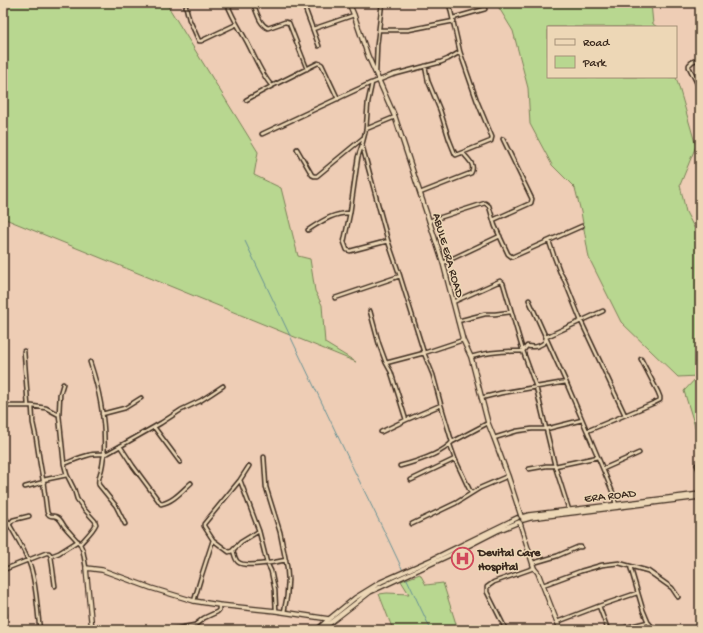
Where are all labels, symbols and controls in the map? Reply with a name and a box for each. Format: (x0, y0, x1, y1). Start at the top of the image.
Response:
legend (547, 26, 677, 78)
text: Road (583, 37, 610, 51)
text: Park (582, 57, 608, 71)
street label: ABULE ERA ROAD (428, 212, 466, 299)
street label: ERA ROAD (584, 487, 637, 507)
hospital icon: Devital Care Hospital (450, 546, 476, 572)
place label: Devital Care Hospital (477, 547, 541, 575)

